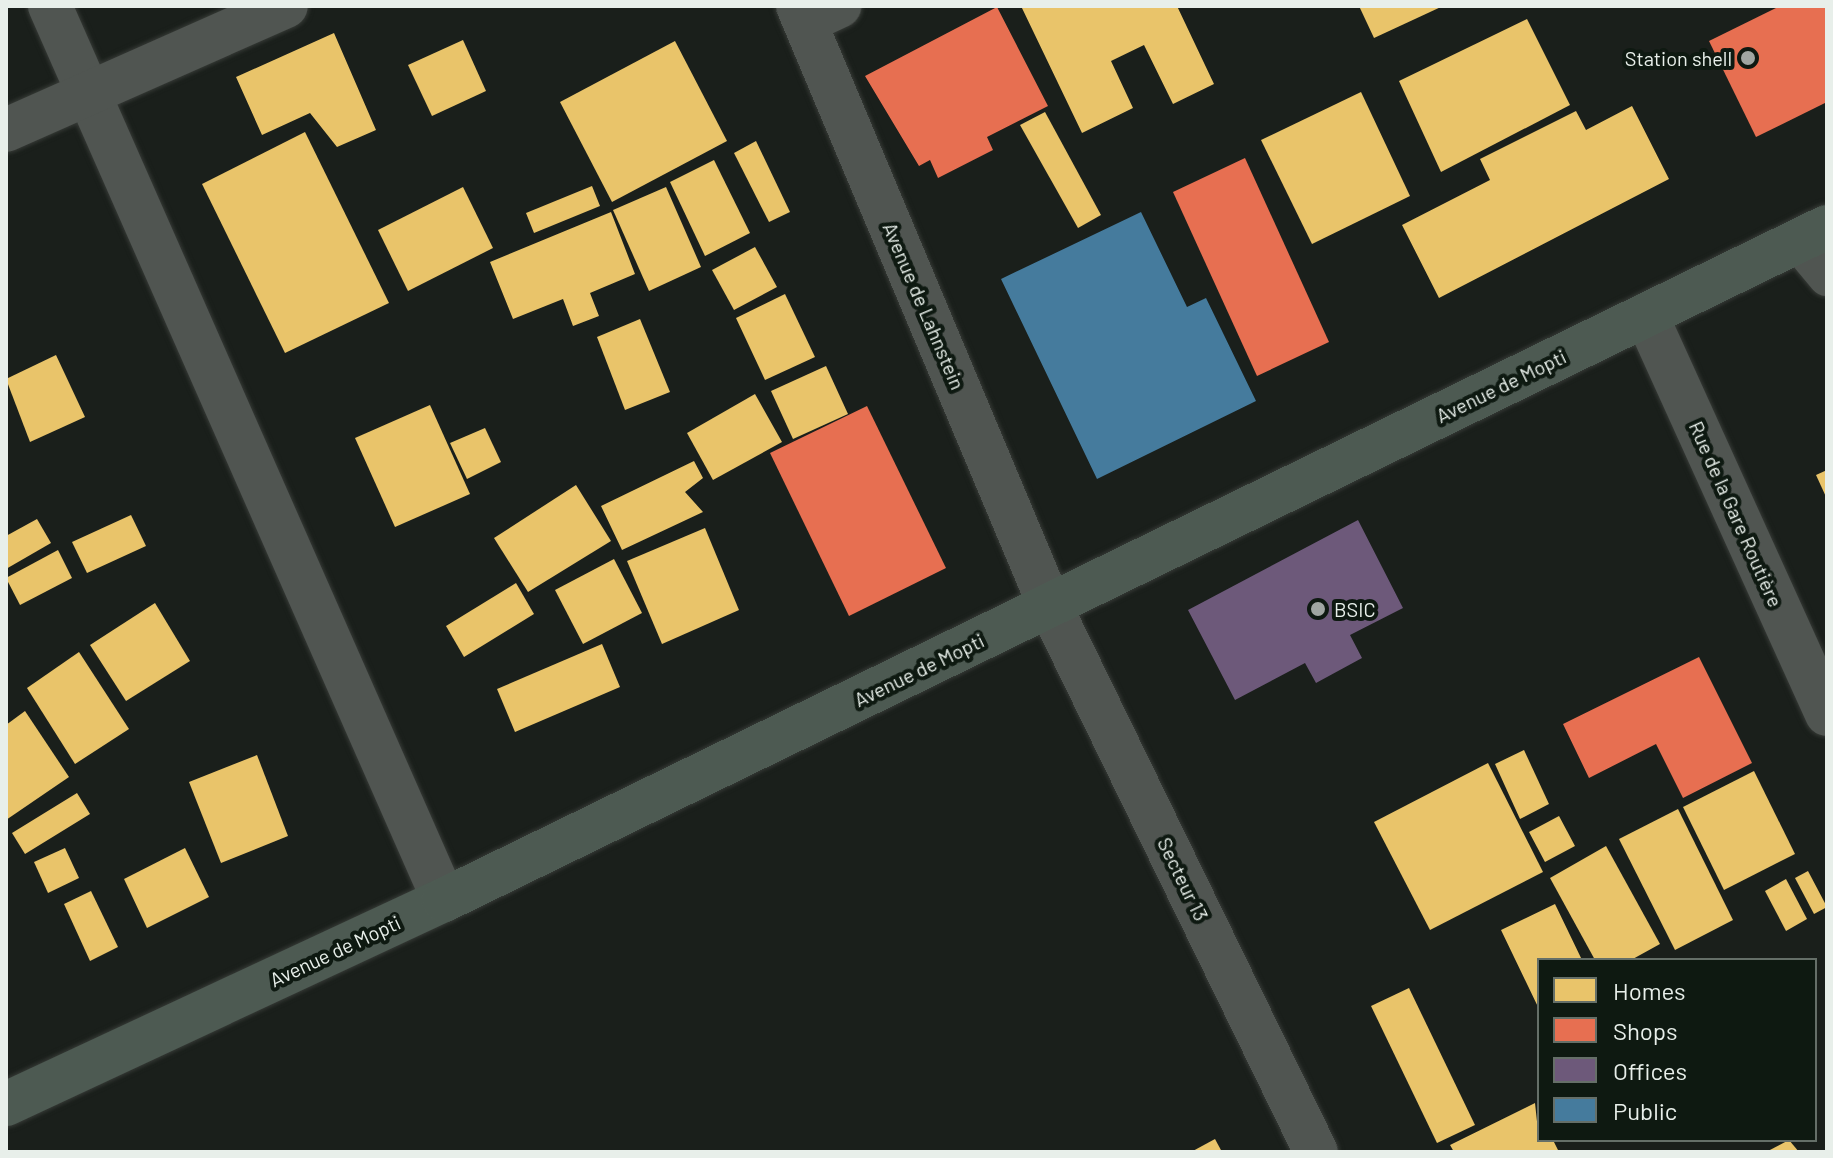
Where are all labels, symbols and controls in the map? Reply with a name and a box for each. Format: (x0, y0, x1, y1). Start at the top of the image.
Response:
place label: Station shell (1625, 46, 1732, 70)
marker: Station shell (1739, 49, 1757, 67)
street label: Avenue de Lahnstein (878, 219, 970, 393)
street label: Avenue de Mopti (1432, 344, 1570, 428)
street label: Rue de la Gare Routière (1684, 417, 1788, 611)
place label: BSIC (1334, 597, 1376, 621)
marker: BSIC (1309, 600, 1327, 618)
street label: Avenue de Mopti (850, 628, 988, 712)
street label: Secteur 13 (1153, 833, 1213, 925)
street label: Avenue de Mopti (266, 910, 404, 992)
legend (1537, 958, 1817, 1142)
text: Homes (1613, 976, 1686, 1005)
text: Shops (1613, 1016, 1678, 1045)
text: Offices (1613, 1056, 1687, 1085)
text: Public (1613, 1096, 1677, 1125)

